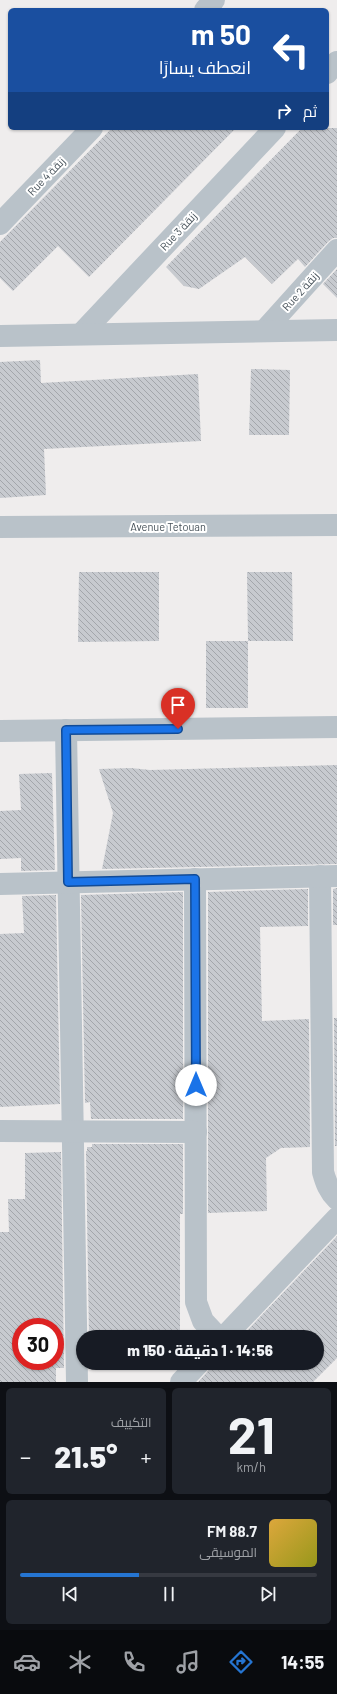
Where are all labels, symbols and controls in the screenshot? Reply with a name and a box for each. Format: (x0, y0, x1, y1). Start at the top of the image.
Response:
text: 50 m (191, 17, 251, 51)
icon: left (265, 24, 317, 76)
text: انعطف يسارًا (159, 56, 251, 78)
icon: right (273, 100, 295, 122)
text: ثم (303, 102, 317, 120)
street label: Rue 4 زنقة (25, 154, 68, 199)
street label: Rue 3 زنقة (157, 209, 200, 254)
street label: Rue 2 زنقة (279, 269, 322, 314)
street label: Avenue Tetouan (130, 520, 206, 533)
pin (161, 688, 195, 729)
icon: arrive (167, 694, 189, 716)
position arrow (175, 1064, 217, 1106)
speed limit sign: 30 (12, 1318, 64, 1370)
text: 14:56 · 1 دقيقة · 150 m (127, 1341, 273, 1359)
text: 21 (228, 1402, 275, 1464)
text: التكييف (111, 1414, 152, 1430)
text: 21.5° (54, 1438, 117, 1474)
text: − (20, 1443, 31, 1469)
text: + (140, 1443, 152, 1469)
text: km/h (237, 1459, 266, 1475)
text: 88.7 FM (207, 1522, 257, 1540)
text: الموسيقى (199, 1544, 257, 1560)
icon: previous (59, 1583, 81, 1605)
icon: pause (158, 1583, 180, 1605)
icon: next (257, 1583, 279, 1605)
icon: car (13, 1648, 41, 1676)
icon: climate (66, 1648, 94, 1676)
icon: phone (120, 1648, 148, 1676)
icon: music (174, 1648, 202, 1676)
icon: directions (227, 1648, 255, 1676)
text: 14:55 (281, 1651, 324, 1673)

